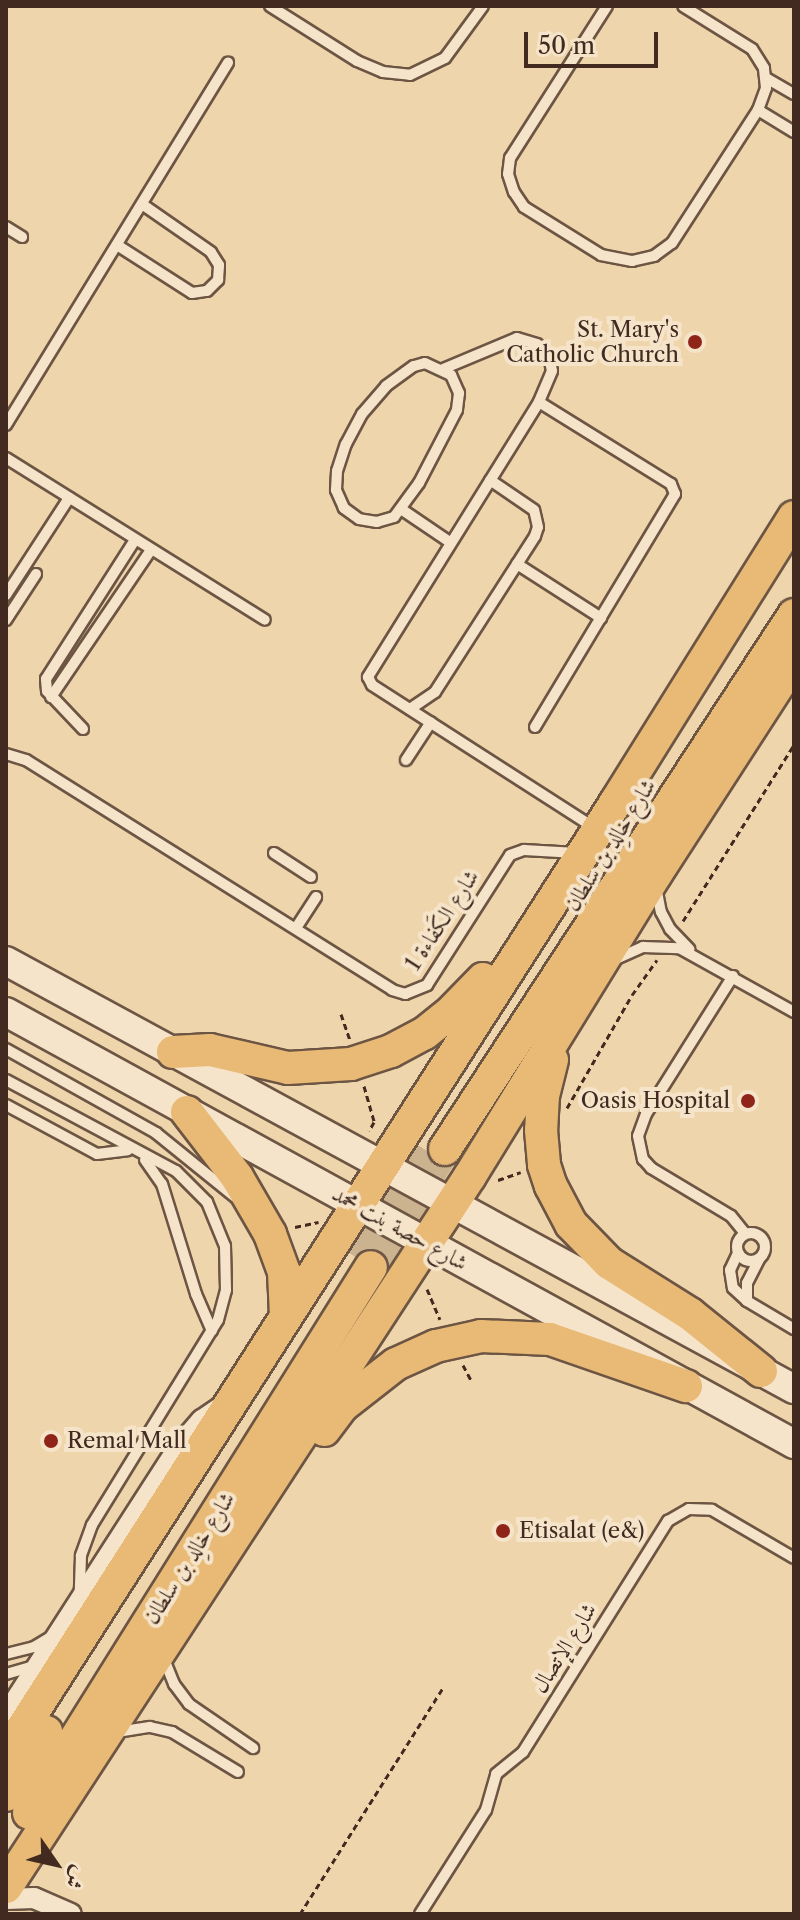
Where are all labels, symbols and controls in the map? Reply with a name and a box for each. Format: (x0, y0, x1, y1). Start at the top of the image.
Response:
scale bar (528, 16, 662, 66)
text: 50 m (538, 31, 595, 60)
place label: St. Mary's Catholic Church (506, 316, 679, 368)
marker: St. Mary's Catholic Church (686, 333, 704, 351)
street label: شارع خالِد بن سلطان (559, 774, 661, 916)
street label: شارع الكَفاءة 1 (400, 865, 484, 975)
place label: Oasis Hospital (581, 1088, 730, 1114)
marker: Oasis Hospital (737, 1090, 759, 1112)
street label: شارع حصة بنت محمد (328, 1180, 472, 1276)
place label: Remal Mall (67, 1428, 187, 1454)
marker: Remal Mall (42, 1432, 60, 1450)
street label: شارع خالِد بن سلطان (138, 1487, 240, 1629)
place label: Etisalat (e&) (519, 1518, 644, 1544)
marker: Etisalat (e&) (494, 1522, 512, 1540)
street label: شارع الإتصال (526, 1598, 602, 1698)
north arrow (16, 1824, 96, 1904)
text: ش (59, 1861, 94, 1894)

